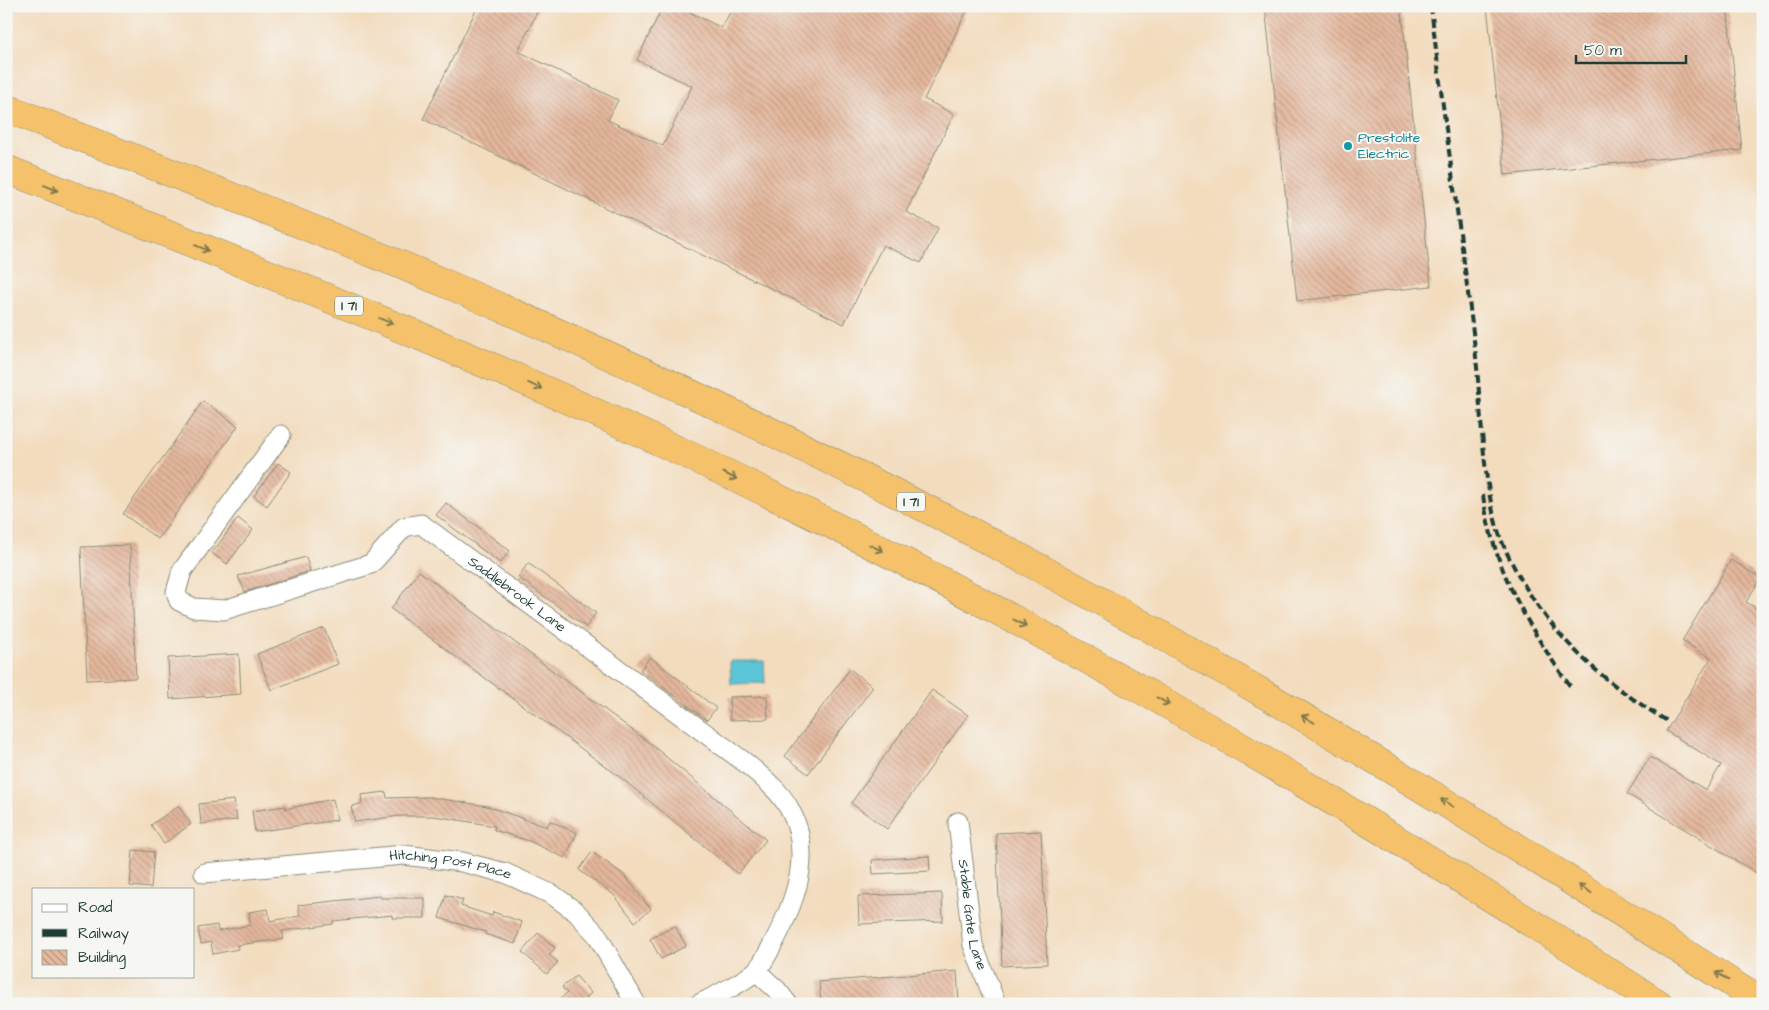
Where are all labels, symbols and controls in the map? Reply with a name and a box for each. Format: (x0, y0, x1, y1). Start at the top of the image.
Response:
scale bar (1576, 32, 1686, 64)
text: 50 m (1584, 40, 1622, 61)
place label: Prestolite Electric (1358, 128, 1421, 164)
marker: Prestolite Electric (1342, 140, 1354, 152)
one-way arrow (44, 184, 59, 193)
one-way arrow (194, 244, 209, 253)
road number: I 71 (335, 296, 363, 316)
one-way arrow (378, 317, 393, 326)
one-way arrow (527, 382, 542, 391)
one-way arrow (722, 472, 737, 481)
road number: I 71 (897, 492, 925, 512)
one-way arrow (868, 544, 883, 553)
street label: Saddlebrook Lane (464, 552, 570, 638)
one-way arrow (1012, 619, 1027, 628)
one-way arrow (1155, 696, 1169, 706)
one-way arrow (1301, 714, 1315, 724)
one-way arrow (1440, 798, 1454, 808)
street label: Hitching Post Place (388, 845, 515, 885)
street label: Stable Gate Lane (953, 858, 992, 973)
one-way arrow (1578, 883, 1592, 893)
legend (32, 888, 195, 978)
text: Road (78, 897, 113, 918)
text: Railway (78, 923, 129, 945)
text: Building (78, 947, 126, 969)
one-way arrow (1715, 971, 1729, 981)

